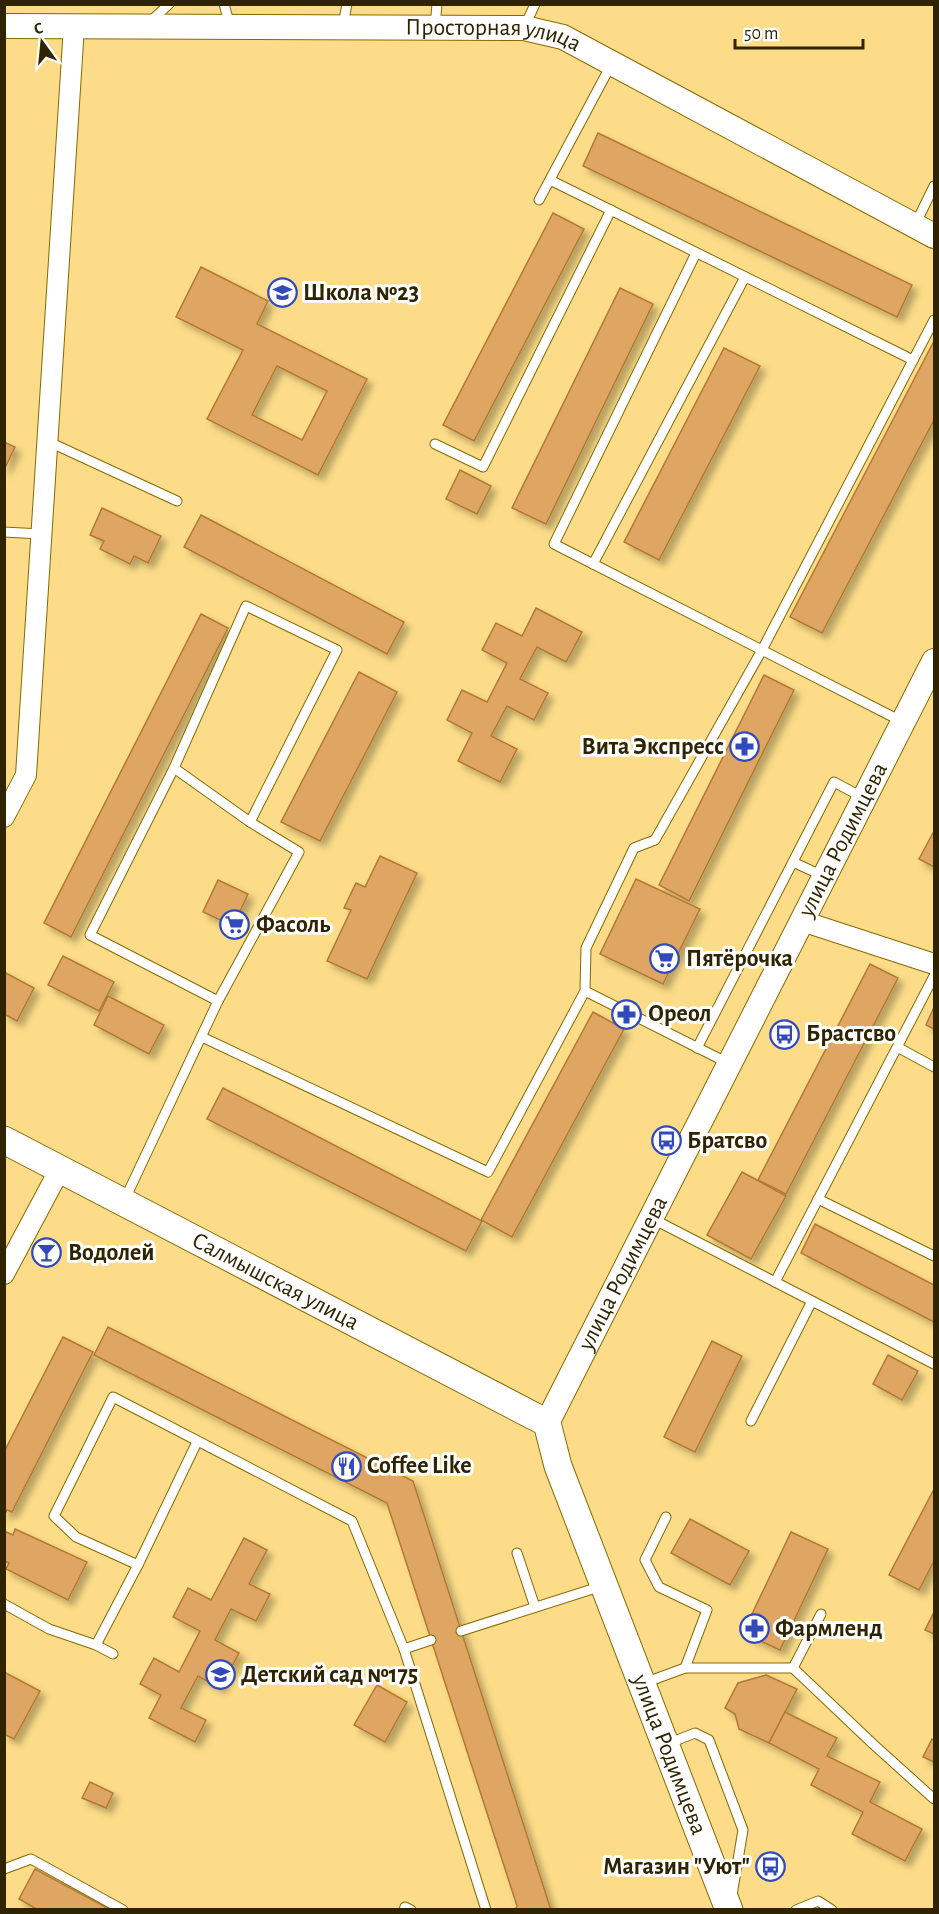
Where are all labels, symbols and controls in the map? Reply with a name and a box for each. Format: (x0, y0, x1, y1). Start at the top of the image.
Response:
north arrow (12, 12, 72, 72)
scale bar (735, 12, 862, 50)
street label: Просторная улица (405, 16, 585, 56)
text: С (32, 20, 45, 37)
text: 50 m (744, 25, 778, 43)
school or university icon: Школа №23 (266, 277, 298, 309)
place label: Школа №23 (303, 281, 419, 305)
pharmacy icon: Вита Экспресс (729, 731, 761, 763)
place label: Вита Экспресс (582, 735, 724, 759)
street label: улица Родимцева (794, 759, 892, 922)
supermarket icon: Фасоль (219, 909, 251, 941)
place label: Фасоль (256, 913, 330, 937)
supermarket icon: Пятёрочка (649, 943, 681, 975)
place label: Пятёрочка (686, 947, 793, 971)
pharmacy icon: Ореол (611, 998, 643, 1030)
place label: Ореол (648, 1002, 711, 1026)
bus stop icon: Брастсво (769, 1018, 801, 1050)
place label: Брастсво (806, 1022, 896, 1046)
bus stop icon: Братсво (650, 1125, 682, 1157)
place label: Братсво (687, 1129, 768, 1153)
street label: улица Родимцева (574, 1192, 672, 1355)
street label: Салмышская улица (188, 1228, 363, 1335)
bar icon: Водолей (31, 1237, 63, 1269)
place label: Водолей (68, 1241, 155, 1265)
restaurant icon: Coffee Like (330, 1450, 362, 1482)
place label: Coffee Like (367, 1454, 472, 1478)
pharmacy icon: Фармленд (738, 1613, 770, 1645)
place label: Фармленд (775, 1617, 883, 1641)
school or university icon: Детский сад №175 (204, 1659, 236, 1691)
place label: Детский сад №175 (241, 1663, 418, 1687)
street label: улица Родимцева (627, 1670, 711, 1838)
bus stop icon: Магазин "Уют" (755, 1851, 787, 1883)
place label: Магазин "Уют" (603, 1855, 750, 1879)

